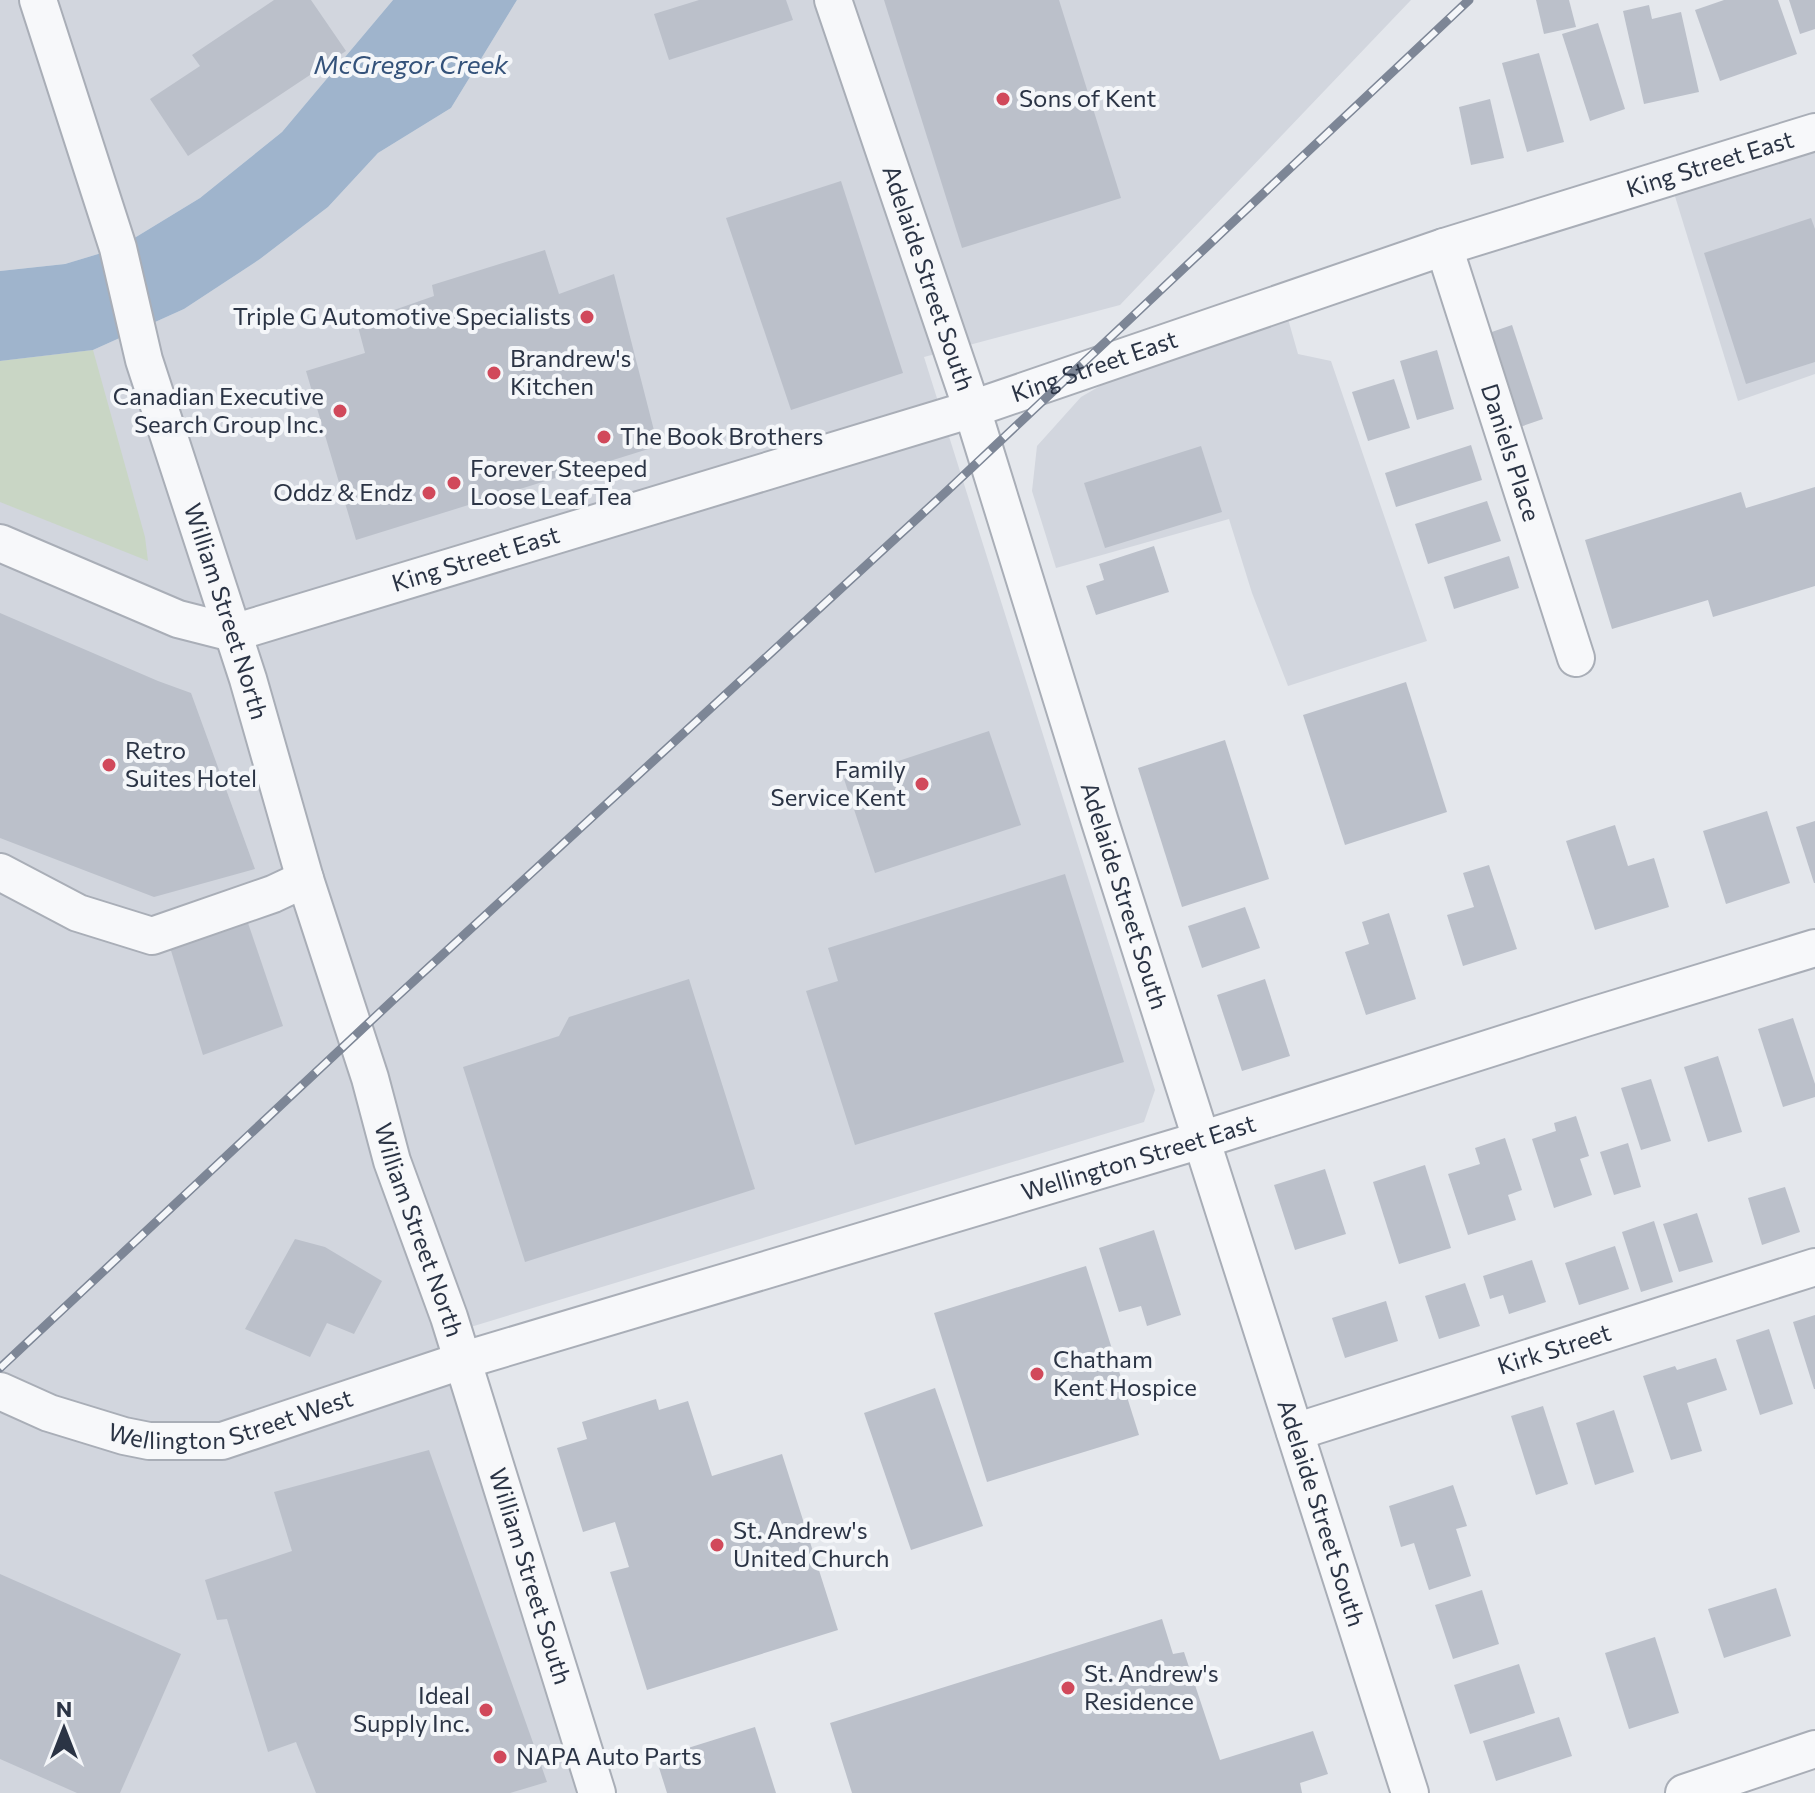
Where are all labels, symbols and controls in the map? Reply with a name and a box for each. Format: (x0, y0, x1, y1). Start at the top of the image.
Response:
water label: McGregor Creek (314, 48, 509, 79)
place label: Sons of Kent (1019, 83, 1157, 112)
marker: Sons of Kent (994, 90, 1012, 108)
street label: King Street East (1622, 124, 1797, 203)
street label: Adelaide Street South (877, 161, 981, 395)
place label: Triple G Automotive Specialists (233, 301, 571, 330)
marker: Triple G Automotive Specialists (578, 308, 596, 326)
street label: King Street East (1007, 324, 1181, 407)
place label: Brandrew's Kitchen (510, 343, 632, 400)
marker: Brandrew's Kitchen (485, 364, 503, 382)
street label: Daniels Place (1476, 380, 1547, 525)
place label: Canadian Executive Search Group Inc. (113, 381, 324, 438)
marker: Canadian Executive Search Group Inc. (331, 402, 349, 420)
place label: The Book Brothers (620, 421, 823, 450)
marker: The Book Brothers (595, 428, 613, 446)
place label: Forever Steeped Loose Leaf Tea (470, 453, 647, 510)
marker: Forever Steeped Loose Leaf Tea (445, 474, 463, 492)
place label: Oddz & Endz (273, 477, 413, 506)
marker: Oddz & Endz (420, 484, 438, 502)
street label: William Street North (179, 499, 275, 723)
street label: King Street East (388, 519, 563, 597)
place label: Retro Suites Hotel (125, 735, 257, 792)
place label: Family Service Kent (771, 754, 906, 811)
marker: Retro Suites Hotel (100, 756, 118, 774)
marker: Family Service Kent (913, 775, 931, 793)
street label: Adelaide Street South (1076, 778, 1175, 1013)
street label: Wellington Street East (1018, 1108, 1259, 1206)
street label: William Street North (369, 1119, 470, 1340)
street label: Kirk Street (1493, 1317, 1614, 1380)
place label: Chatham Kent Hospice (1053, 1344, 1197, 1401)
marker: Chatham Kent Hospice (1028, 1365, 1046, 1383)
street label: Wellington Street West (105, 1382, 356, 1454)
street label: Adelaide Street South (1272, 1396, 1372, 1630)
street label: William Street South (484, 1464, 578, 1688)
place label: St. Andrew's United Church (733, 1515, 890, 1572)
marker: St. Andrew's United Church (708, 1536, 726, 1554)
place label: St. Andrew's Residence (1084, 1658, 1219, 1715)
marker: St. Andrew's Residence (1059, 1679, 1077, 1697)
place label: Ideal Supply Inc. (353, 1680, 470, 1737)
north arrow (24, 1689, 104, 1769)
text: N (56, 1695, 72, 1722)
marker: Ideal Supply Inc. (477, 1701, 495, 1719)
place label: NAPA Auto Parts (516, 1741, 702, 1770)
marker: NAPA Auto Parts (491, 1748, 509, 1766)

